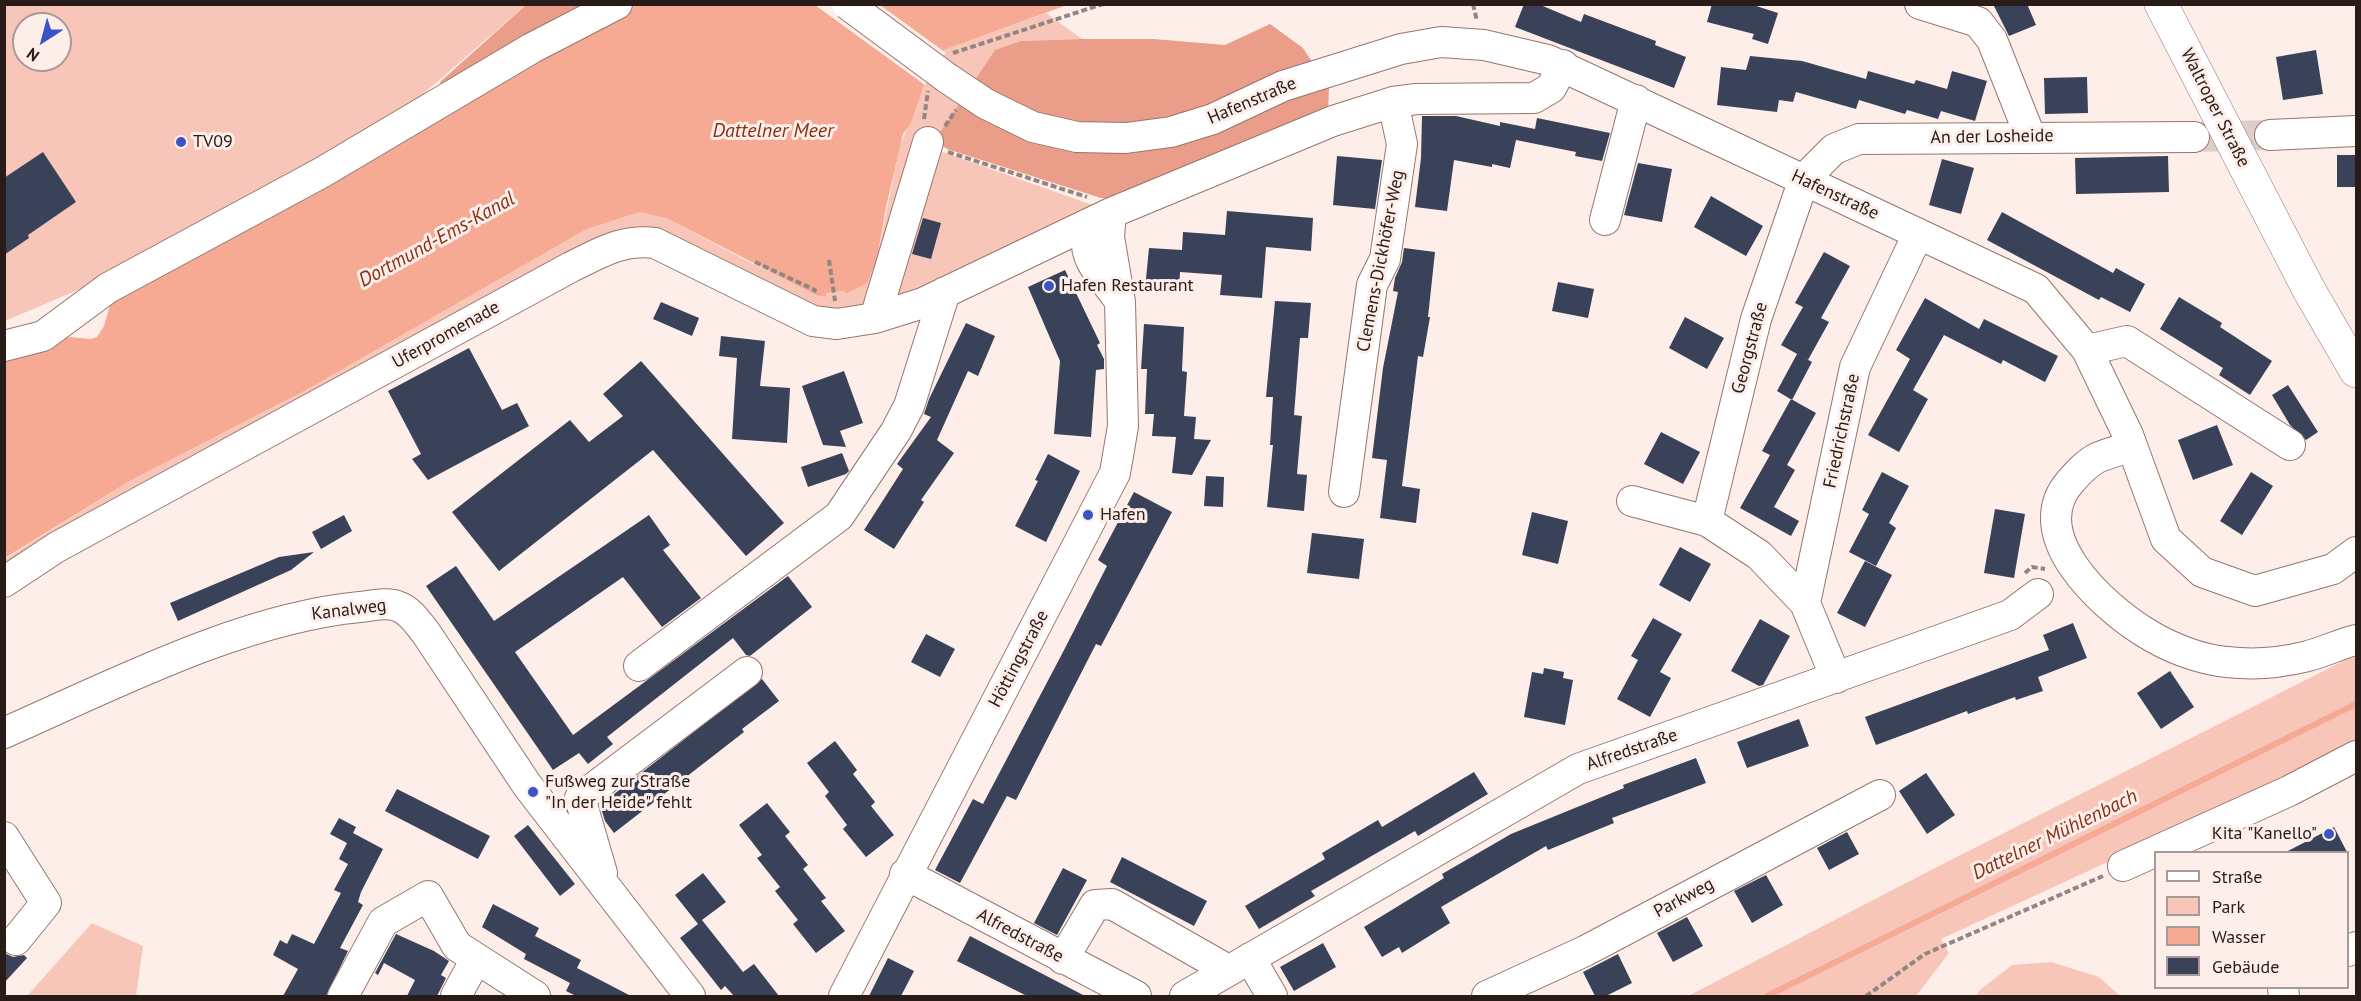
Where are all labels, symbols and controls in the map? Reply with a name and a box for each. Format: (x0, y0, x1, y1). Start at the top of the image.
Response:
north arrow (12, 12, 72, 72)
text: N (22, 44, 43, 66)
street label: Waltroper Straße (2176, 45, 2254, 171)
street label: Hafenstraße (1204, 73, 1300, 129)
water label: Dattelner Meer (712, 119, 834, 143)
street label: An der Losheide (1930, 125, 2054, 149)
place label: TV09 (193, 131, 233, 153)
marker: TV09 (174, 135, 188, 149)
street label: Hafenstraße (1788, 165, 1882, 225)
street label: Clemens-Dickhöfer-Weg (1353, 168, 1409, 354)
water label: Dortmund-Ems-Kanal (355, 187, 519, 293)
place label: Hafen Restaurant (1061, 275, 1194, 297)
marker: Hafen Restaurant (1042, 279, 1056, 293)
street label: Uferpromenade (389, 297, 503, 373)
street label: Georgstraße (1727, 300, 1773, 396)
street label: Friedrichstraße (1819, 372, 1865, 490)
place label: Hafen (1100, 504, 1146, 526)
marker: Hafen (1081, 508, 1095, 522)
street label: Kanalweg (310, 595, 388, 625)
street label: Höttingstraße (984, 607, 1054, 711)
street label: Alfredstraße (1584, 724, 1680, 776)
place label: Fußweg zur Straße "In der Heide" fehlt (545, 771, 692, 814)
marker: Fußweg zur Straße "In der Heide" fehlt (526, 785, 540, 799)
water label: Dattelner Mühlenbach (1968, 785, 2142, 885)
place label: Kita "Kanello" (2212, 823, 2317, 845)
marker: Kita "Kanello" (2322, 827, 2336, 841)
legend (2154, 851, 2349, 989)
text: Straße (2212, 865, 2263, 888)
street label: Parkweg (1650, 873, 1718, 923)
text: Park (2212, 895, 2245, 918)
street label: Alfredstraße (973, 904, 1067, 968)
text: Wasser (2212, 925, 2266, 948)
text: Gebäude (2212, 955, 2279, 978)

